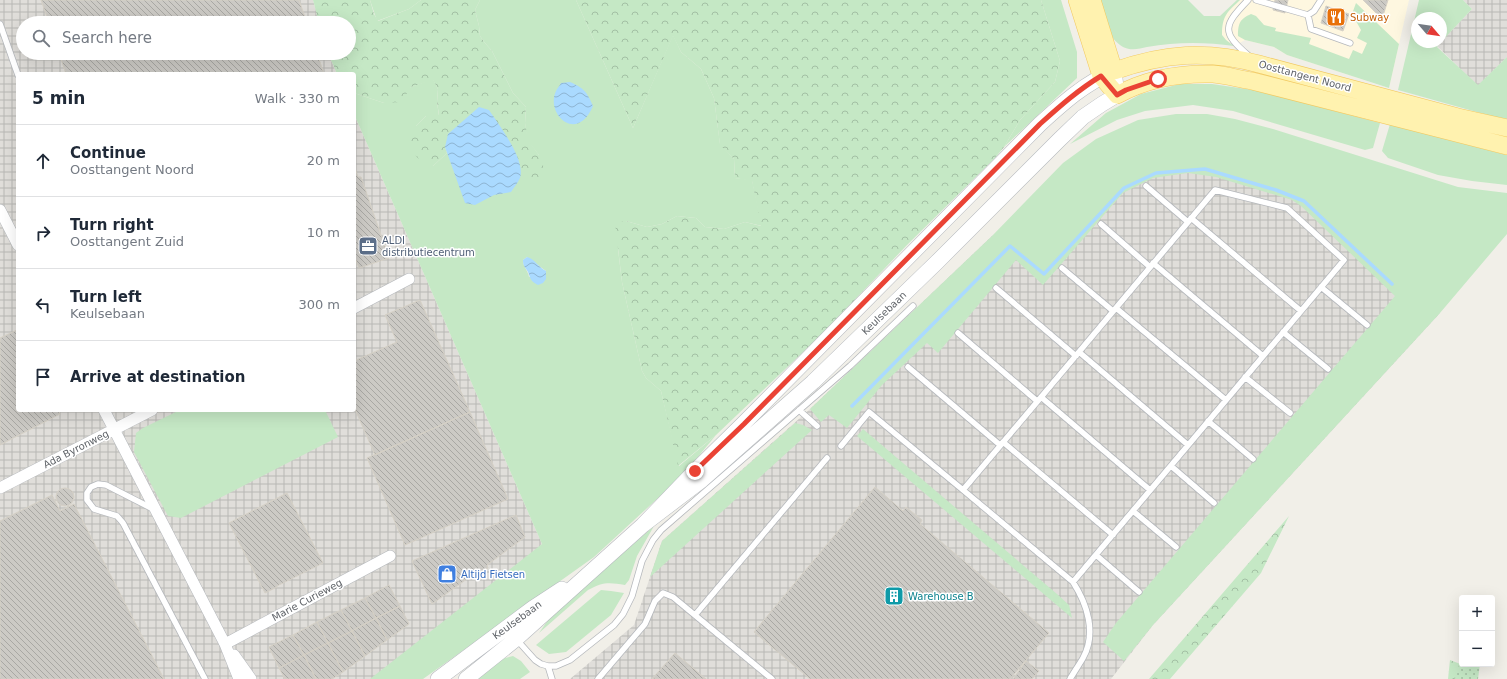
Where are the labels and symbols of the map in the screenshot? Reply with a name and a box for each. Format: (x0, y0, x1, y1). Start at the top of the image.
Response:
restaurant icon: Subway (1325, 6, 1347, 28)
place label: Subway (1350, 12, 1389, 23)
north arrow (1411, 12, 1447, 48)
street label: Oosttangent Noord (1257, 58, 1353, 94)
route start (1149, 70, 1167, 88)
office icon: ALDI distributiecentrum (357, 235, 379, 257)
place label: ALDI distributiecentrum (382, 235, 475, 258)
street label: Keulsebaan (859, 289, 909, 337)
street label: Ada Byronweg (41, 428, 111, 470)
route end (686, 462, 704, 480)
shop icon: Altijd Fietsen (436, 563, 458, 585)
place label: Altijd Fietsen (461, 569, 525, 580)
street label: Marie Curieweg (270, 577, 344, 623)
building icon: Warehouse B (883, 585, 905, 607)
place label: Warehouse B (908, 591, 974, 602)
street label: Keulsebaan (490, 599, 544, 641)

